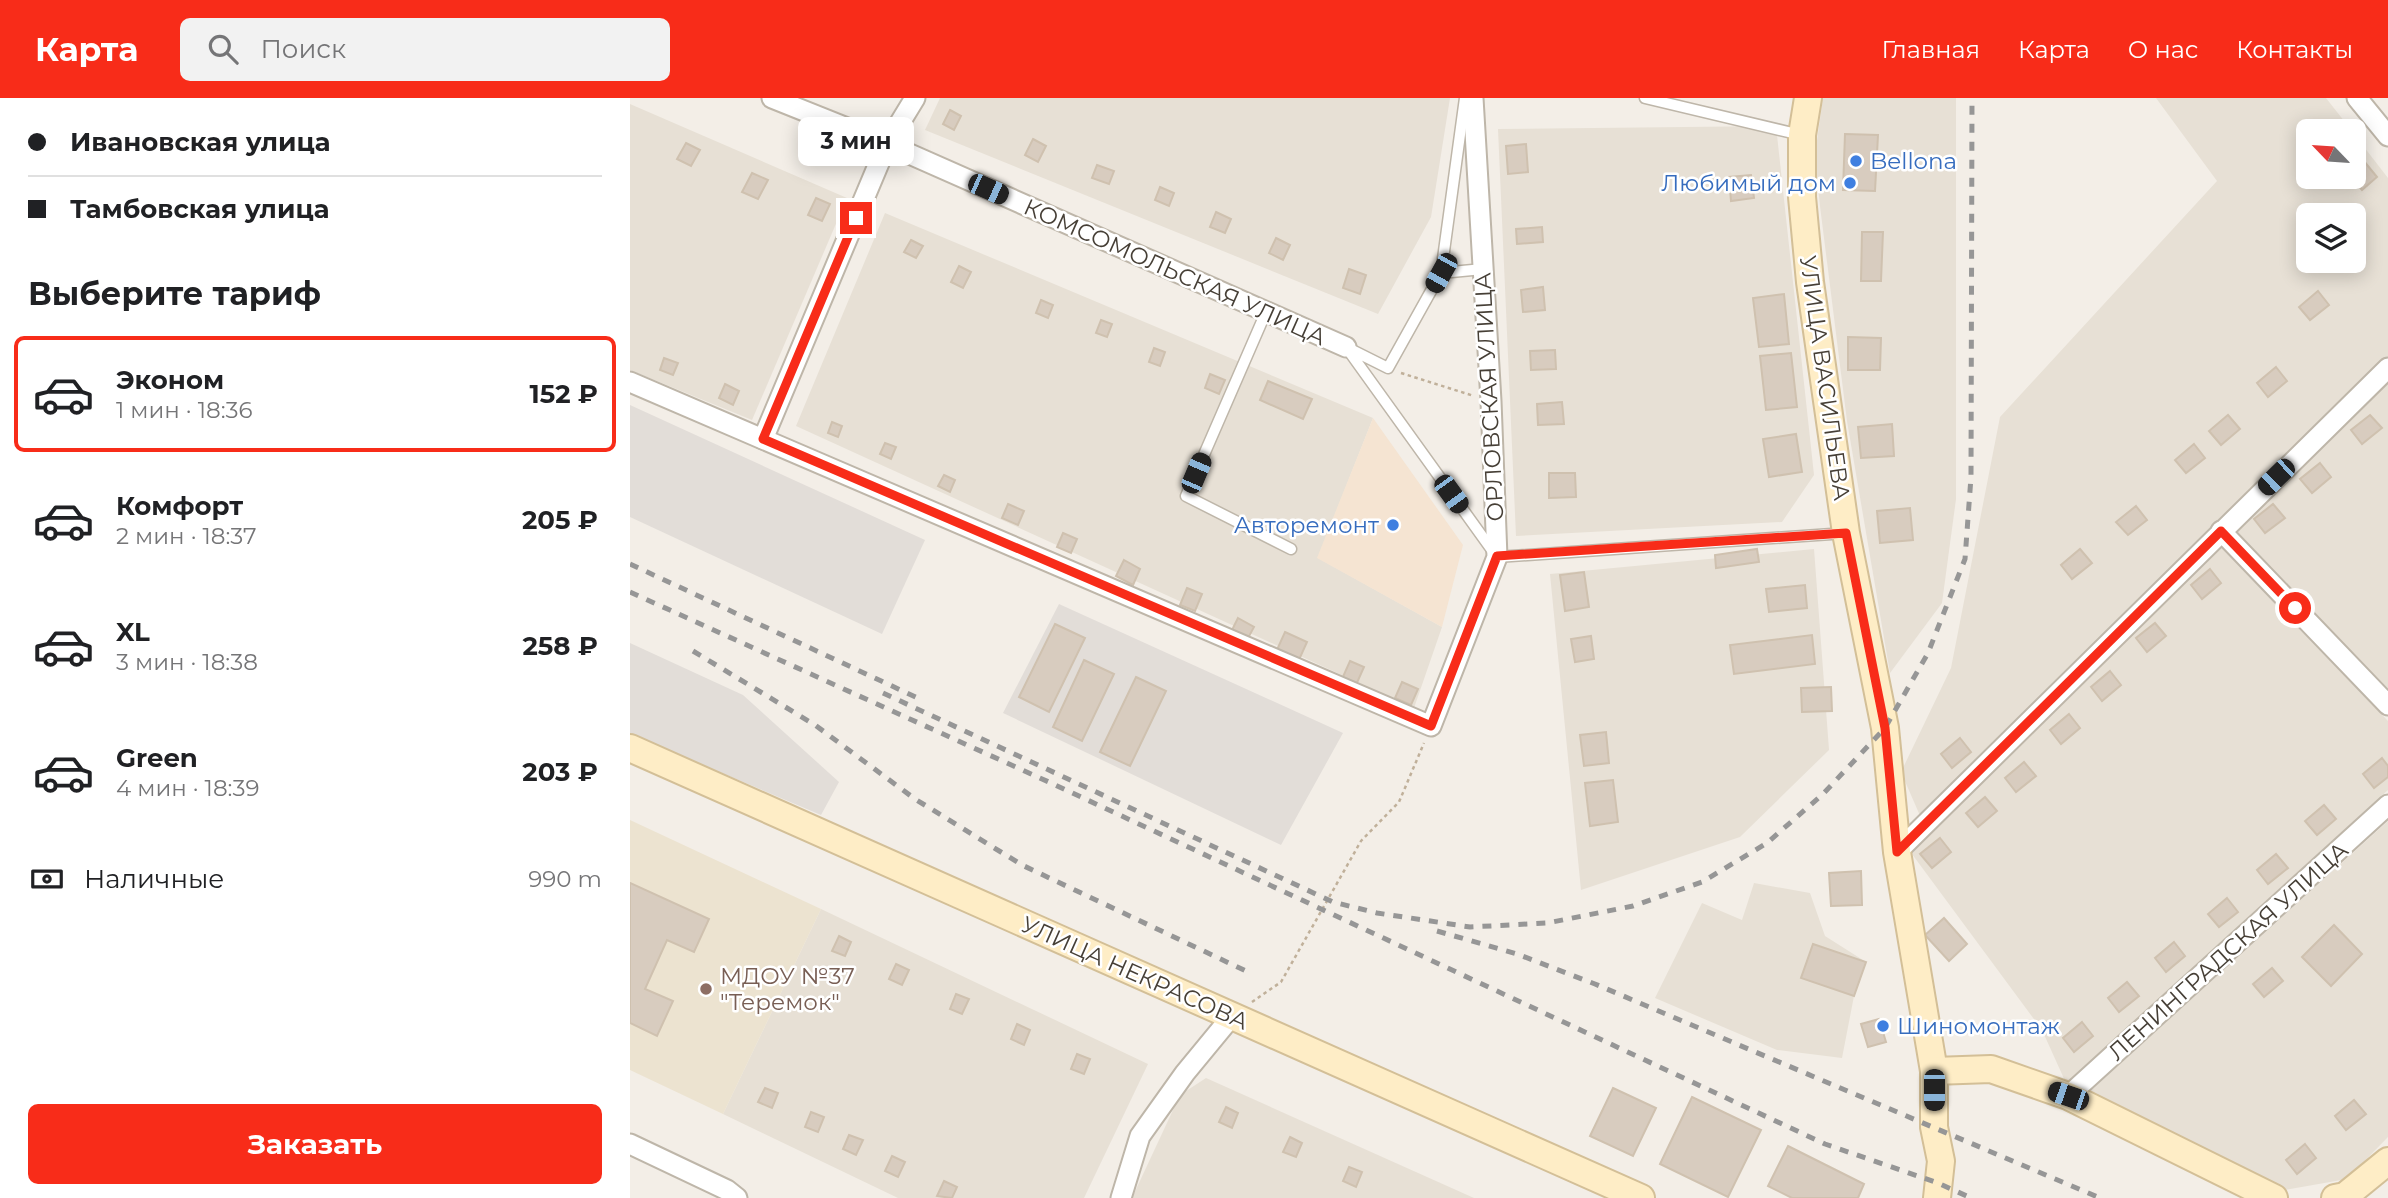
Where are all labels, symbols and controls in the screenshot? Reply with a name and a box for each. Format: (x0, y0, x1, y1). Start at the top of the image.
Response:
search box (180, 18, 670, 81)
text: Карта (35, 29, 138, 69)
icon: search (204, 30, 242, 68)
text: Поиск (260, 33, 346, 65)
text: Главная (1882, 35, 1980, 64)
text: Карта (2018, 35, 2090, 64)
text: О нас (2128, 35, 2198, 64)
text: Контакты (2236, 35, 2353, 64)
callout: 3 мин (798, 116, 914, 166)
north arrow (2296, 119, 2366, 189)
map controls (2296, 119, 2366, 273)
text: Ивановская улица (70, 126, 330, 158)
text: 3 мин (820, 127, 892, 155)
place label: Bellona (1870, 147, 1957, 175)
marker: Bellona (1848, 153, 1864, 169)
place label: Любимый дом (1661, 169, 1836, 197)
car (965, 171, 1012, 207)
marker: Любимый дом (1842, 175, 1858, 191)
text: Тамбовская улица (70, 193, 329, 225)
street label: КОМСОМОЛЬСКАЯ УЛИЦА (1020, 193, 1330, 351)
route end (840, 202, 872, 234)
button: layers (2296, 203, 2366, 273)
car (1422, 250, 1461, 296)
street label: УЛИЦА ВАСИЛЬЕВА (1794, 254, 1856, 502)
street label: ОРЛОВСКАЯ УЛИЦА (1468, 272, 1510, 522)
text: Выберите тариф (28, 274, 321, 313)
icon: car (32, 363, 95, 426)
text: Эконом (116, 364, 224, 396)
text: 152 ₽ (530, 378, 598, 410)
text: 1 мин · 18:36 (116, 396, 253, 424)
car (1179, 450, 1214, 496)
car (2254, 455, 2299, 499)
car (1431, 471, 1472, 517)
icon: car (32, 489, 95, 552)
text: Комфорт (116, 490, 243, 522)
text: 205 ₽ (522, 504, 598, 536)
place label: Авторемонт (1234, 511, 1379, 539)
marker: Авторемонт (1385, 517, 1401, 533)
text: 2 мин · 18:37 (116, 522, 257, 550)
route start (2279, 592, 2311, 624)
icon: car (32, 615, 95, 678)
text: XL (116, 616, 150, 648)
text: 258 ₽ (522, 630, 598, 662)
text: 3 мин · 18:38 (116, 648, 258, 676)
icon: car (32, 741, 95, 804)
text: Green (116, 742, 198, 774)
text: 203 ₽ (522, 756, 598, 788)
text: 4 мин · 18:39 (116, 774, 259, 802)
street label: ЛЕНИНГРАДСКАЯ УЛИЦА (2102, 836, 2354, 1066)
icon: cash (28, 860, 66, 898)
text: Наличные (84, 863, 224, 895)
text: 990 m (528, 865, 602, 893)
street label: УЛИЦА НЕКРАСОВА (1017, 910, 1253, 1036)
place label: МДОУ №37 "Теремок" (720, 962, 855, 1016)
marker: МДОУ №37 "Теремок" (698, 981, 714, 997)
place label: Шиномонтаж (1897, 1012, 2060, 1040)
marker: Шиномонтаж (1875, 1018, 1891, 1034)
car (1924, 1069, 1945, 1111)
car (2045, 1079, 2092, 1113)
button: Заказать (28, 1104, 602, 1184)

